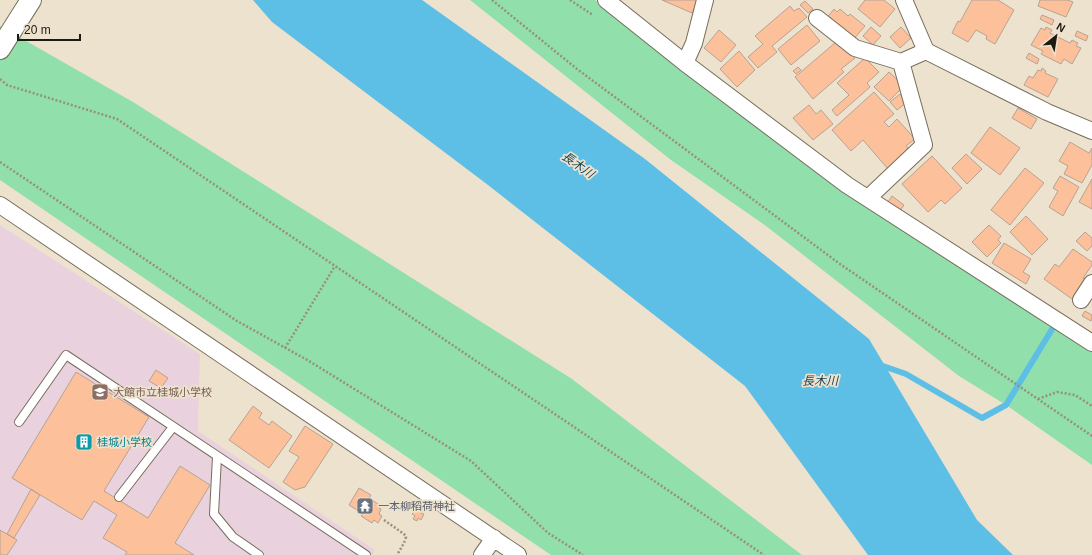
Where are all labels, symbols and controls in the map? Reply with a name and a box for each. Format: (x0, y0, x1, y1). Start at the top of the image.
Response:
scale bar (18, 16, 80, 42)
north arrow (1036, 16, 1076, 56)
text: N (1055, 20, 1067, 35)
text: 20 m (24, 23, 51, 37)
water label: 長木川 (559, 149, 598, 182)
water label: 長木川 (802, 374, 840, 388)
school or university icon: 大館市立桂城小学校 (90, 382, 110, 402)
place label: 大館市立桂城小学校 (113, 386, 212, 398)
building icon: 桂城小学校 (74, 432, 94, 452)
place label: 桂城小学校 (97, 436, 152, 448)
temple icon: 一本柳稻荷神社 (355, 496, 375, 516)
place label: 一本柳稻荷神社 (378, 500, 455, 512)

